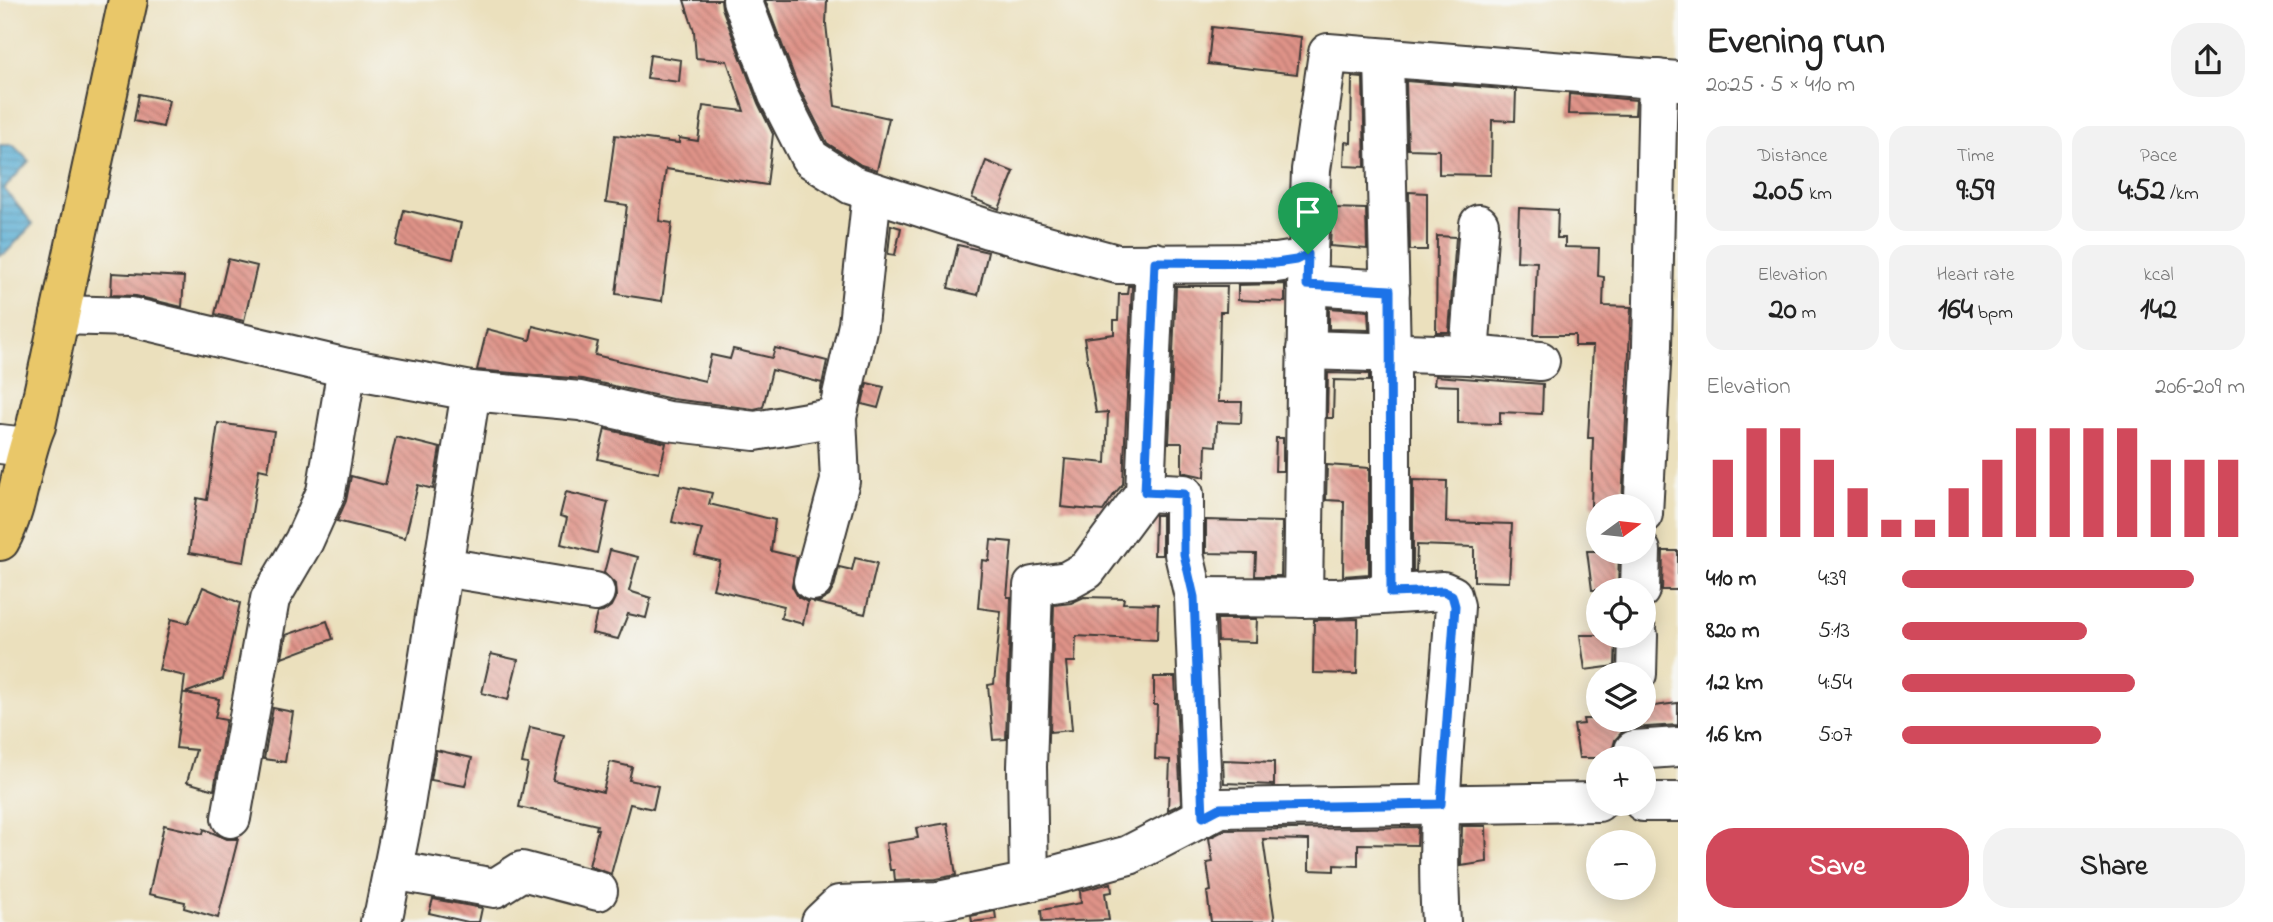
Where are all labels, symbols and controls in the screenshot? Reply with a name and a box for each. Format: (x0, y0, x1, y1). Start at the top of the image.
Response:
text: Evening run (1706, 15, 1885, 71)
button: share (2171, 23, 2245, 97)
text: 20:25 · 5 × 410 m (1706, 69, 1855, 102)
text: Distance (1758, 143, 1828, 170)
text: Time (1957, 143, 1994, 170)
text: Pace (2140, 143, 2177, 170)
text: 2.05 (1753, 170, 1804, 214)
text: 9:59 (1957, 170, 1994, 214)
text: 4:52 (2118, 170, 2165, 214)
text: km (1804, 181, 1832, 208)
text: /km (2165, 181, 2199, 208)
pin (1278, 182, 1338, 254)
icon: arrive (1289, 193, 1327, 231)
text: Elevation (1758, 262, 1827, 289)
text: Heart rate (1937, 262, 2014, 289)
text: kcal (2143, 262, 2174, 289)
text: 20 (1769, 289, 1797, 333)
text: 164 (1938, 289, 1973, 333)
text: 142 (2140, 289, 2177, 333)
text: m (1797, 300, 1816, 327)
text: bpm (1973, 300, 2013, 327)
text: Elevation (1706, 371, 1791, 404)
text: 206–209 m (2155, 371, 2245, 404)
north arrow (1586, 494, 1656, 564)
map controls (1586, 494, 1656, 900)
text: 410 m (1706, 563, 1756, 596)
text: 4:39 (1818, 563, 1846, 596)
button: locate (1586, 578, 1656, 648)
text: 820 m (1706, 615, 1760, 648)
text: 5:13 (1818, 615, 1850, 648)
button: layers (1586, 662, 1656, 732)
text: 1.2 km (1706, 667, 1763, 700)
text: 4:54 (1818, 667, 1852, 700)
text: 1.6 km (1706, 719, 1762, 752)
text: 5:07 (1818, 719, 1853, 752)
button: + (1586, 746, 1656, 816)
button: Save (1706, 828, 1969, 908)
button: Share (1983, 828, 2245, 908)
button: − (1586, 830, 1656, 900)

